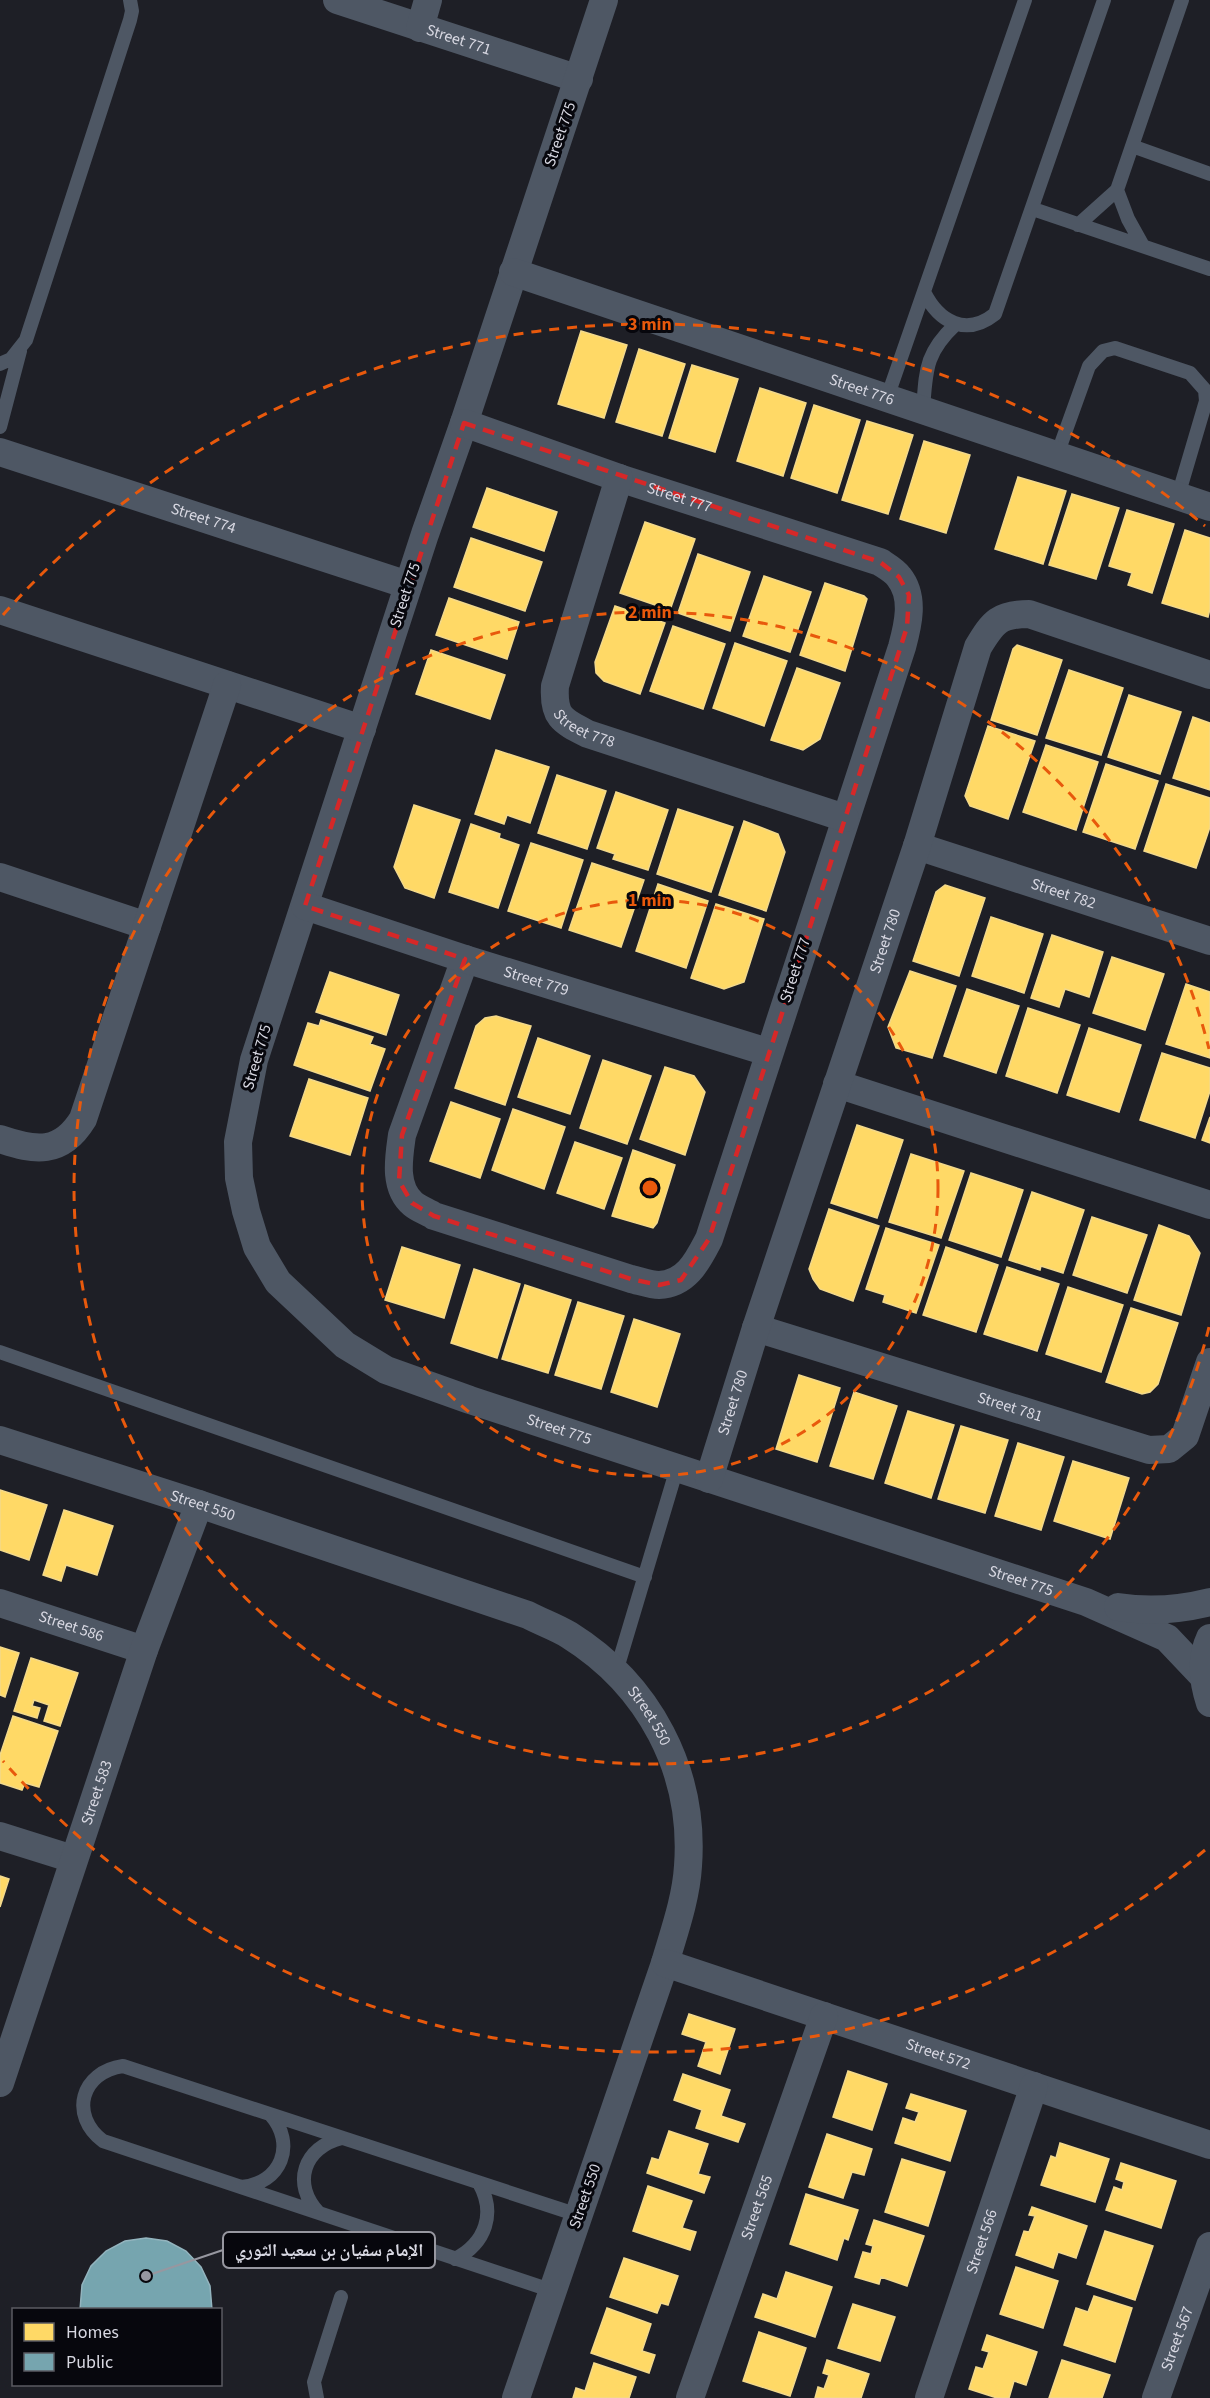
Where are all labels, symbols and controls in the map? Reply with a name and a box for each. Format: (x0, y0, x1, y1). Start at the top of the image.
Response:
street label: Street 771 (423, 19, 494, 61)
street label: Street 775 (539, 99, 581, 169)
text: 3 min (628, 312, 672, 337)
street label: Street 776 (826, 368, 897, 411)
street label: Street 777 (644, 477, 715, 518)
street label: Street 774 (168, 497, 239, 539)
street label: Street 775 (384, 560, 426, 630)
text: 2 min (628, 600, 672, 625)
street label: Street 778 (548, 705, 618, 753)
street label: Street 782 (1028, 873, 1099, 914)
text: 1 min (628, 888, 672, 913)
street label: Street 780 (864, 906, 906, 977)
street label: Street 777 (774, 935, 816, 1005)
street label: Street 779 (501, 960, 572, 1001)
street label: Street 775 (237, 1022, 277, 1092)
centre of rings (640, 1178, 660, 1198)
street label: Street 780 (712, 1367, 753, 1438)
street label: Street 781 (975, 1386, 1045, 1427)
street label: Street 775 (524, 1408, 594, 1450)
street label: Street 550 (167, 1484, 238, 1526)
street label: Street 775 (986, 1560, 1056, 1602)
street label: Street 586 (36, 1605, 107, 1647)
street label: Street 550 (622, 1681, 676, 1749)
street label: Street 583 (76, 1757, 118, 1828)
street label: Street 572 (903, 2033, 974, 2075)
street label: Street 550 (564, 2161, 606, 2231)
street label: Street 565 (735, 2172, 778, 2243)
street label: Street 566 (960, 2206, 1003, 2277)
callout: الإمام سفيان بن سعيد الثوري (223, 2232, 435, 2268)
text: الإمام سفيان بن سعيد الثوري (235, 2238, 423, 2264)
street label: Street 567 (1155, 2303, 1199, 2374)
legend (12, 2308, 222, 2386)
text: Homes (66, 2320, 119, 2345)
text: Public (66, 2350, 113, 2375)

